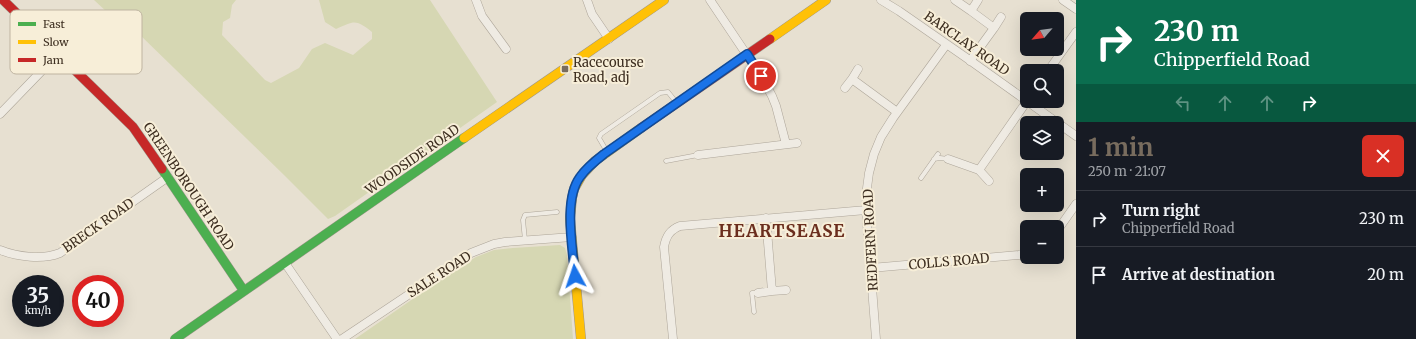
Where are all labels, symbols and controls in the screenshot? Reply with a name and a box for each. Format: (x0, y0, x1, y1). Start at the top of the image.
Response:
street label: BARCLAY ROAD (921, 8, 1013, 79)
legend (10, 10, 142, 74)
north arrow (1020, 12, 1064, 56)
map controls (1020, 12, 1064, 264)
text: 230 m (1154, 13, 1239, 49)
icon: right (1088, 16, 1140, 68)
text: Fast (43, 17, 66, 31)
text: Slow (43, 35, 69, 49)
text: Chipperfield Road (1154, 48, 1310, 71)
text: Jam (42, 53, 64, 67)
place label: Racecourse Road, adj (573, 54, 644, 86)
pin (744, 59, 778, 93)
marker: Racecourse Road, adj (560, 64, 570, 74)
button: search (1020, 64, 1064, 108)
icon: arrive (750, 65, 772, 87)
icon: left (1172, 92, 1194, 114)
icon: ahead (1214, 92, 1236, 114)
icon: ahead (1256, 92, 1278, 114)
icon: right (1298, 92, 1320, 114)
button: layers (1020, 116, 1064, 160)
street label: GREENBOROUGH ROAD (139, 119, 238, 254)
street label: WOODSIDE ROAD (361, 120, 463, 199)
text: 1 min (1088, 132, 1153, 163)
button: close (1362, 135, 1404, 177)
text: 250 m · 21:07 (1088, 163, 1166, 180)
button: + (1020, 168, 1064, 212)
street label: REDFERN ROAD (859, 188, 882, 291)
street label: BRECK ROAD (59, 194, 138, 256)
text: Turn right (1122, 201, 1200, 220)
icon: right (1088, 208, 1110, 230)
text: 230 m (1359, 209, 1404, 228)
district label: HEARTSEASE (719, 220, 845, 242)
button: − (1020, 220, 1064, 264)
text: Chipperfield Road (1122, 220, 1235, 237)
street label: SALE ROAD (404, 247, 475, 301)
street label: COLLS ROAD (908, 249, 990, 274)
position arrow (554, 255, 596, 297)
icon: arrive (1088, 264, 1110, 286)
text: Arrive at destination (1122, 265, 1275, 284)
text: 20 m (1367, 265, 1404, 284)
speed limit sign: 40 (72, 275, 124, 327)
text: 35 (27, 283, 49, 308)
text: km/h (25, 304, 51, 317)

